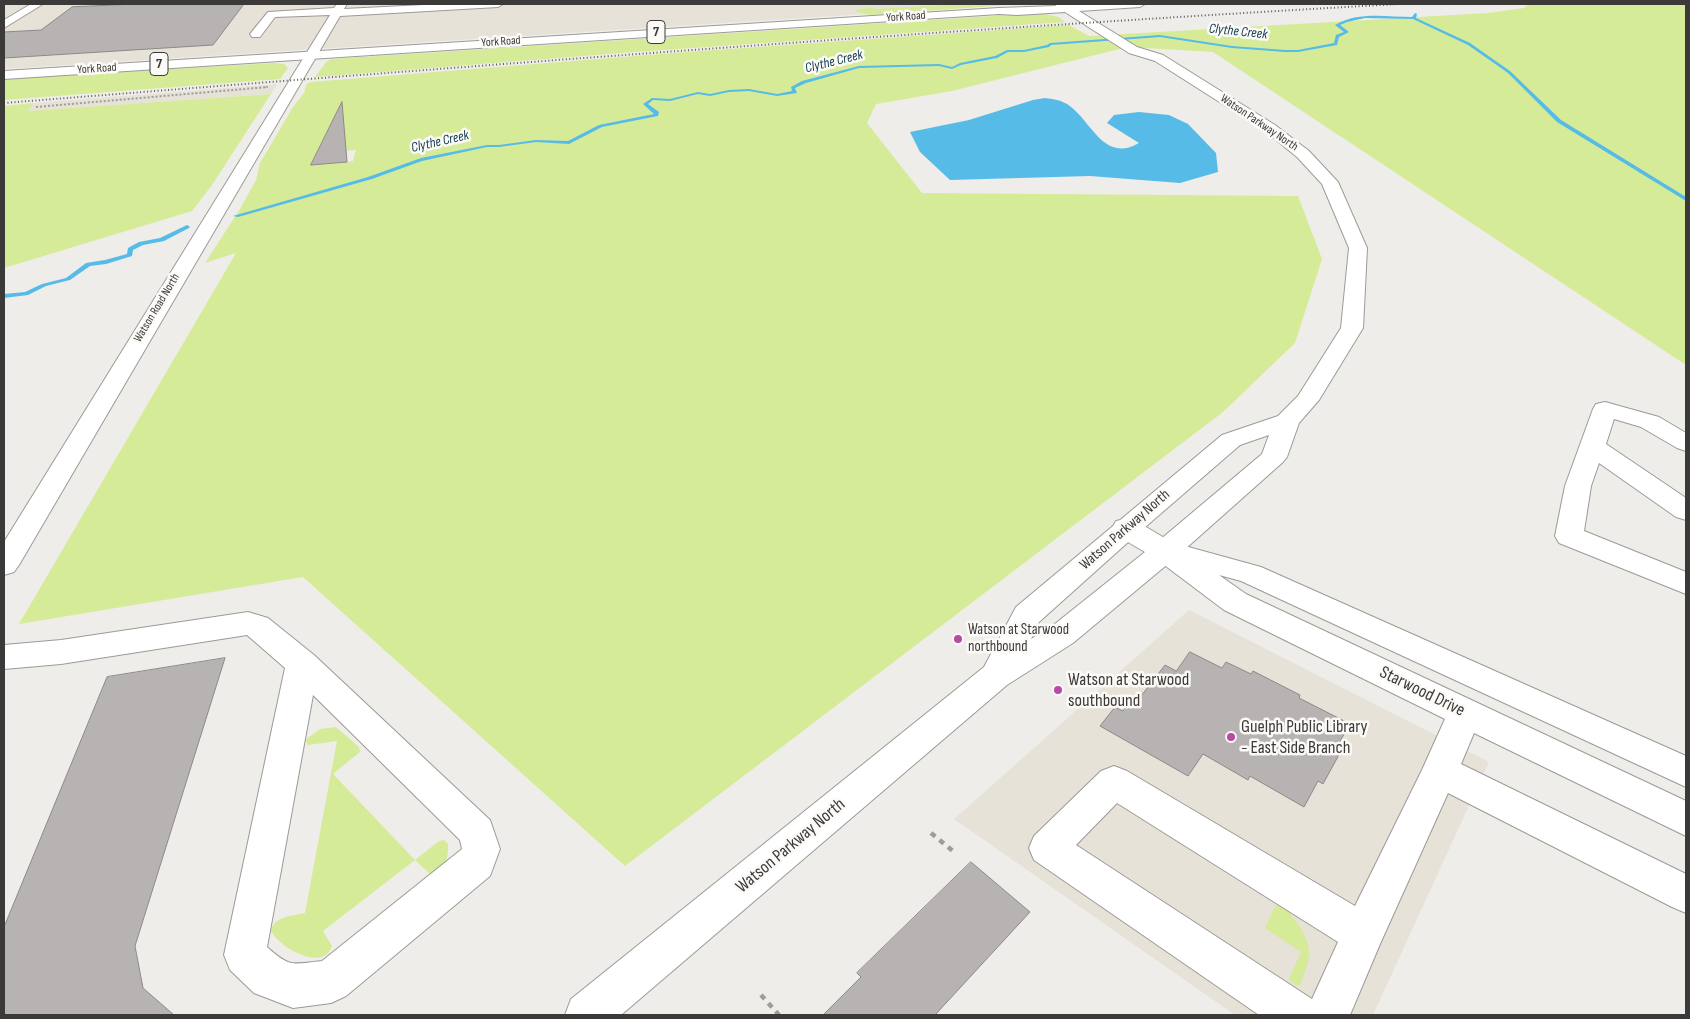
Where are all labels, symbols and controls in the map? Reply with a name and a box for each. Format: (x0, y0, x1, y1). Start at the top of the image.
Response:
street label: York Road (886, 8, 926, 26)
road number: 7 (647, 21, 665, 44)
water label: Clythe Creek (1208, 21, 1268, 43)
street label: York Road (481, 33, 521, 51)
water label: Clythe Creek (803, 47, 865, 77)
road number: 7 (150, 52, 168, 76)
street label: York Road (77, 60, 117, 78)
street label: Watson Parkway North (1217, 92, 1301, 154)
water label: Clythe Creek (409, 127, 471, 157)
street label: Watson Road North (131, 271, 183, 345)
street label: Watson Parkway North (1076, 486, 1174, 574)
place label: Watson at Starwood northbound (968, 621, 1069, 656)
marker: Watson at Starwood northbound (952, 633, 964, 645)
street label: Starwood Drive (1376, 662, 1468, 722)
place label: Watson at Starwood southbound (1068, 669, 1189, 712)
marker: Watson at Starwood southbound (1052, 684, 1064, 696)
place label: Guelph Public Library - East Side Branch (1241, 716, 1367, 759)
marker: Guelph Public Library - East Side Branch (1225, 731, 1237, 743)
street label: Watson Parkway North (732, 794, 850, 898)

